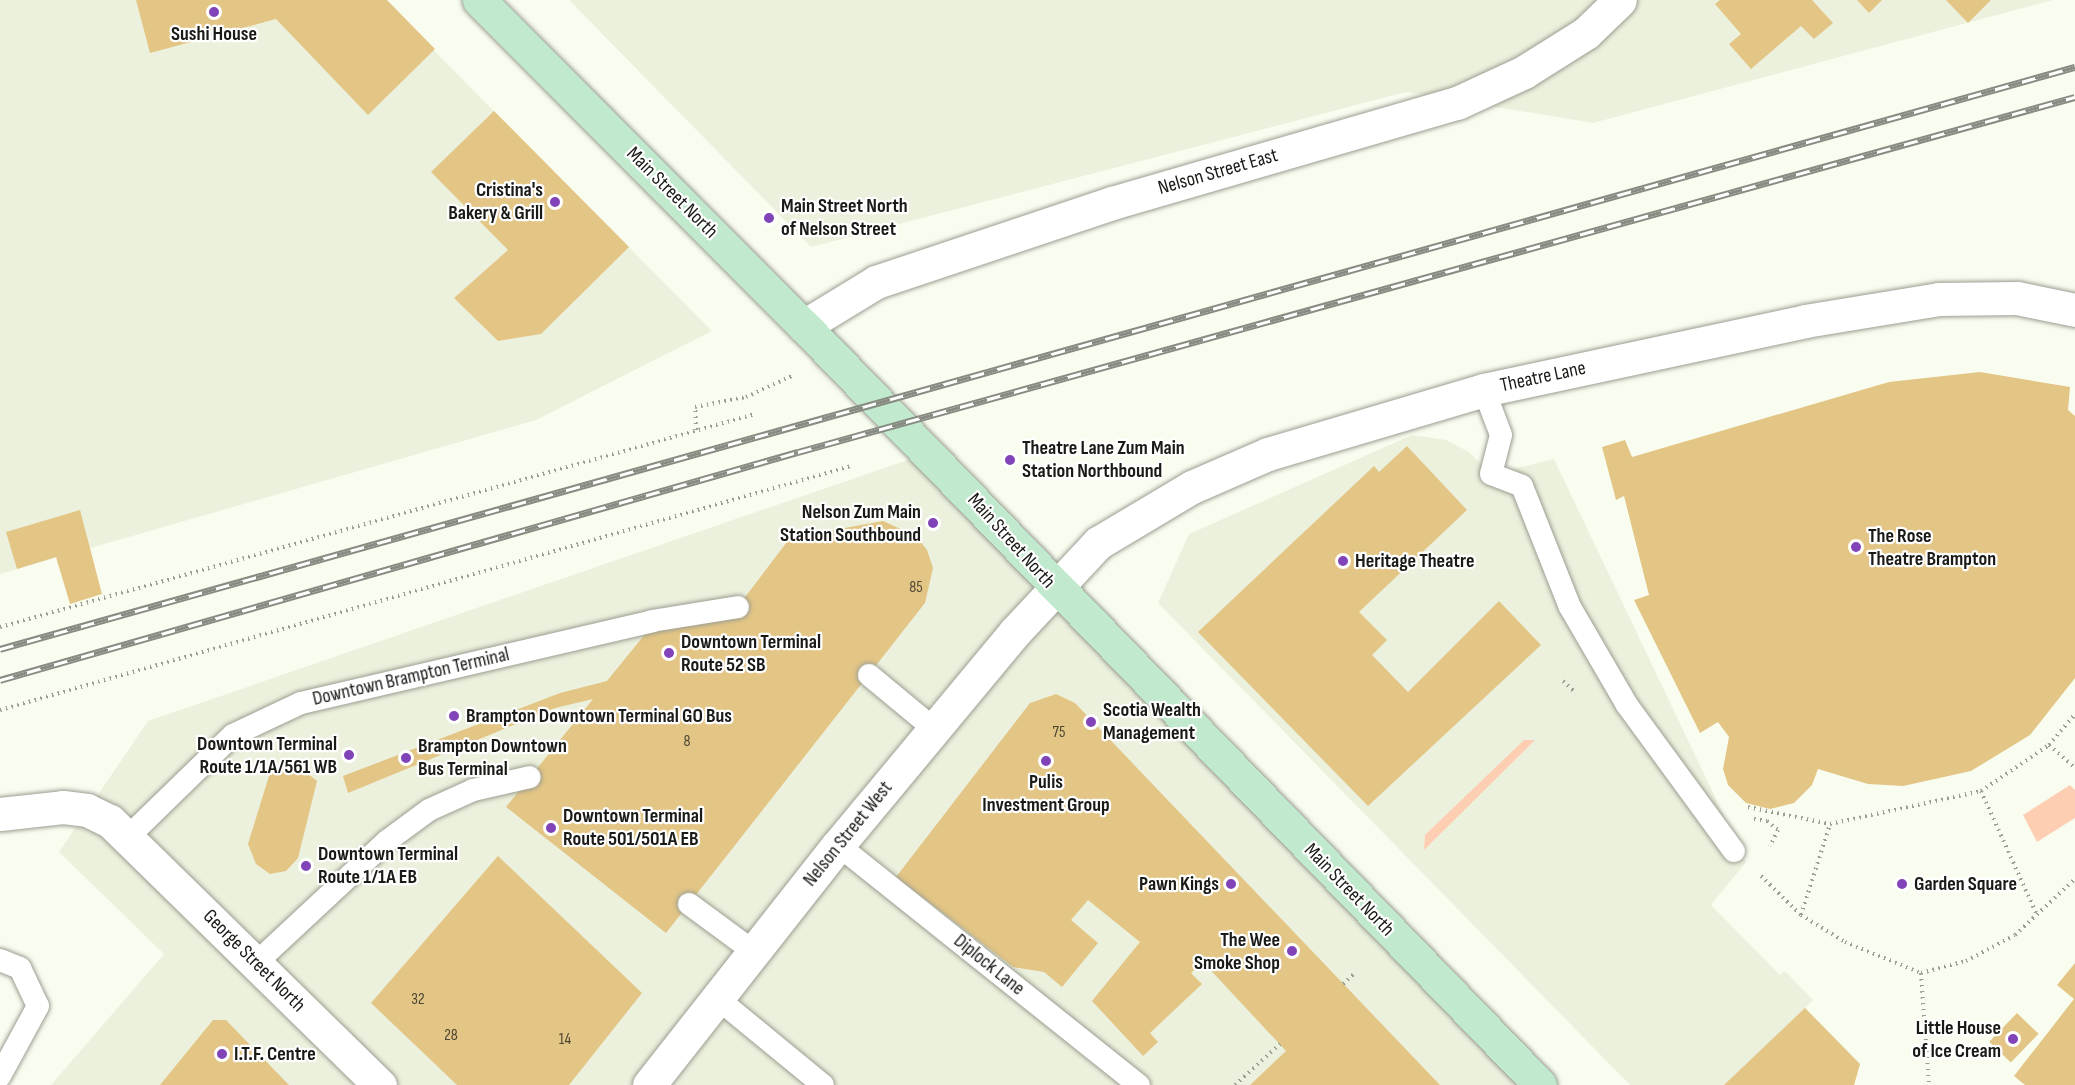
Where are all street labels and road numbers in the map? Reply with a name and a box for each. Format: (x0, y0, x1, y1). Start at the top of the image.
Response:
street label: Main Street North (621, 142, 723, 244)
street label: Nelson Street East (1155, 143, 1281, 201)
street label: Theatre Lane (1498, 356, 1588, 398)
street label: Main Street North (962, 489, 1060, 593)
street label: Downtown Brampton Terminal (310, 643, 512, 711)
street label: Nelson Street West (798, 776, 898, 892)
street label: Main Street North (1299, 839, 1399, 941)
street label: George Street North (198, 905, 310, 1017)
street label: Diplock Lane (949, 929, 1029, 1001)

